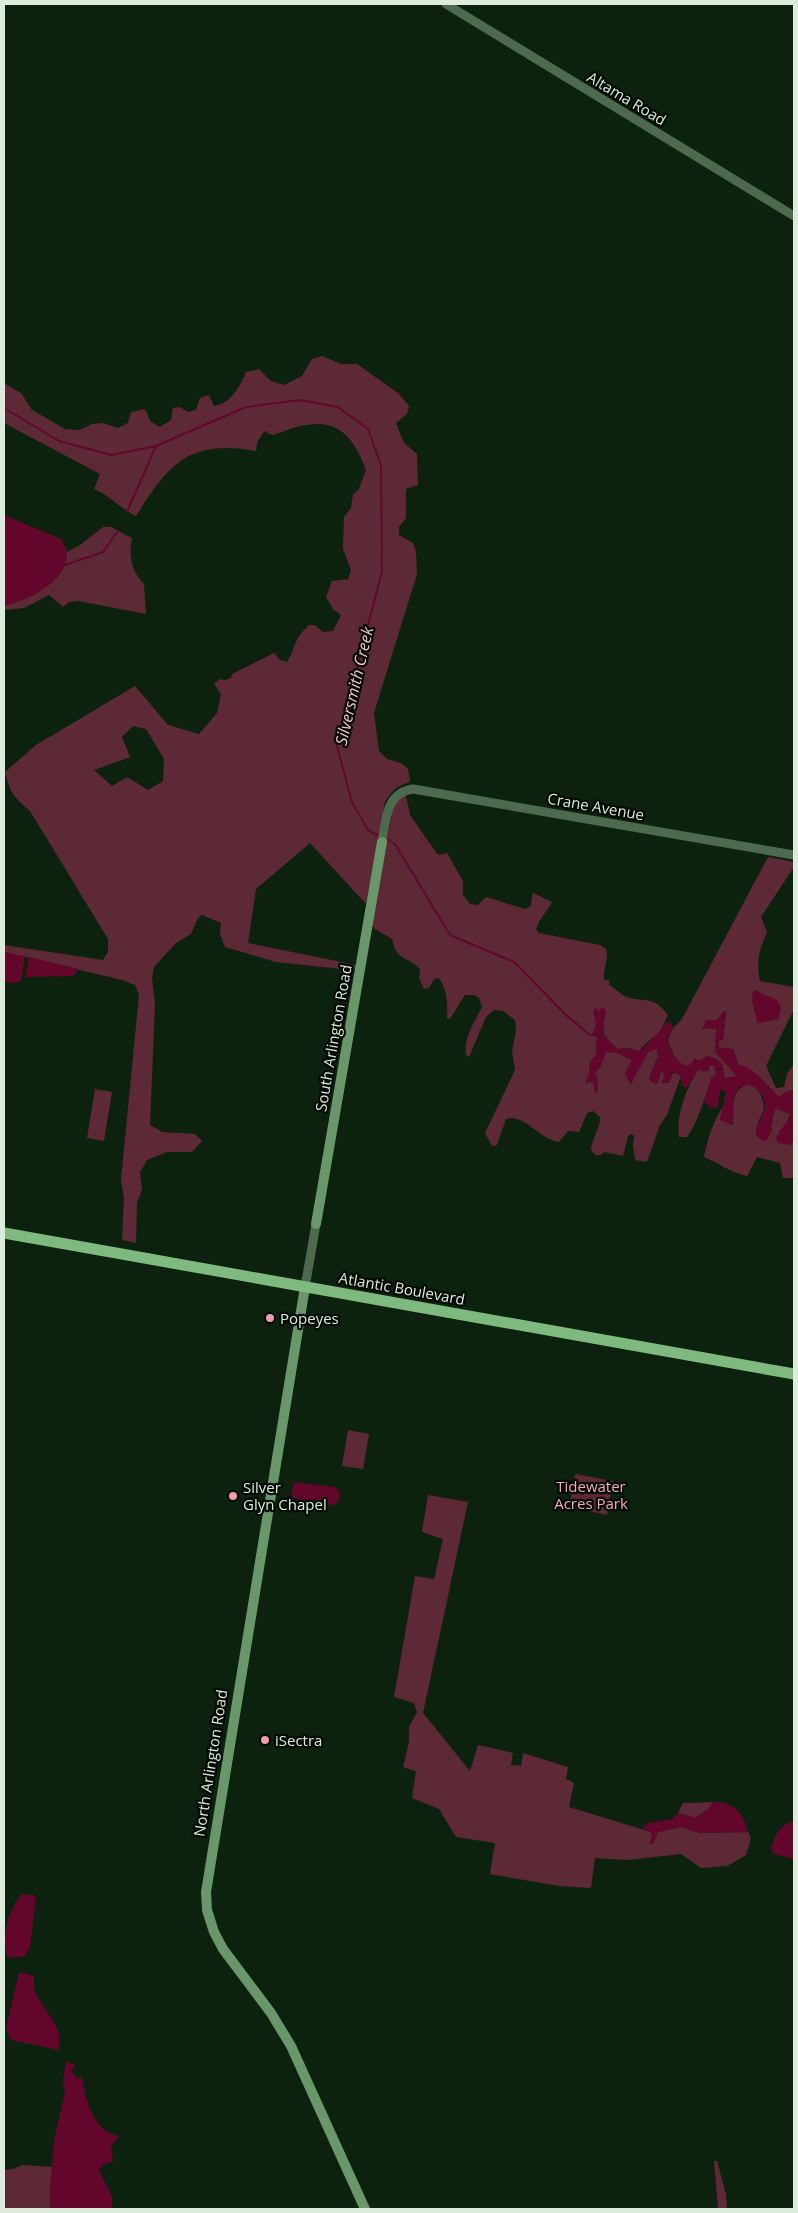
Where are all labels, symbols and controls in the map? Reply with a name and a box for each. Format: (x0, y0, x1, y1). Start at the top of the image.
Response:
street label: Altama Road (584, 67, 670, 129)
water label: Silversmith Creek (330, 624, 379, 747)
street label: Crane Avenue (546, 788, 646, 824)
street label: South Arlington Road (310, 963, 356, 1113)
street label: Atlantic Boulevard (337, 1267, 467, 1309)
place label: Popeyes (280, 1308, 339, 1328)
marker: Popeyes (264, 1312, 276, 1324)
park label: Tidewater Acres Park (554, 1476, 628, 1513)
place label: Silver Glyn Chapel (243, 1477, 327, 1514)
marker: Silver Glyn Chapel (227, 1490, 239, 1502)
street label: North Arlington Road (188, 1688, 232, 1838)
place label: iSectra (275, 1730, 322, 1750)
marker: iSectra (259, 1734, 271, 1746)

